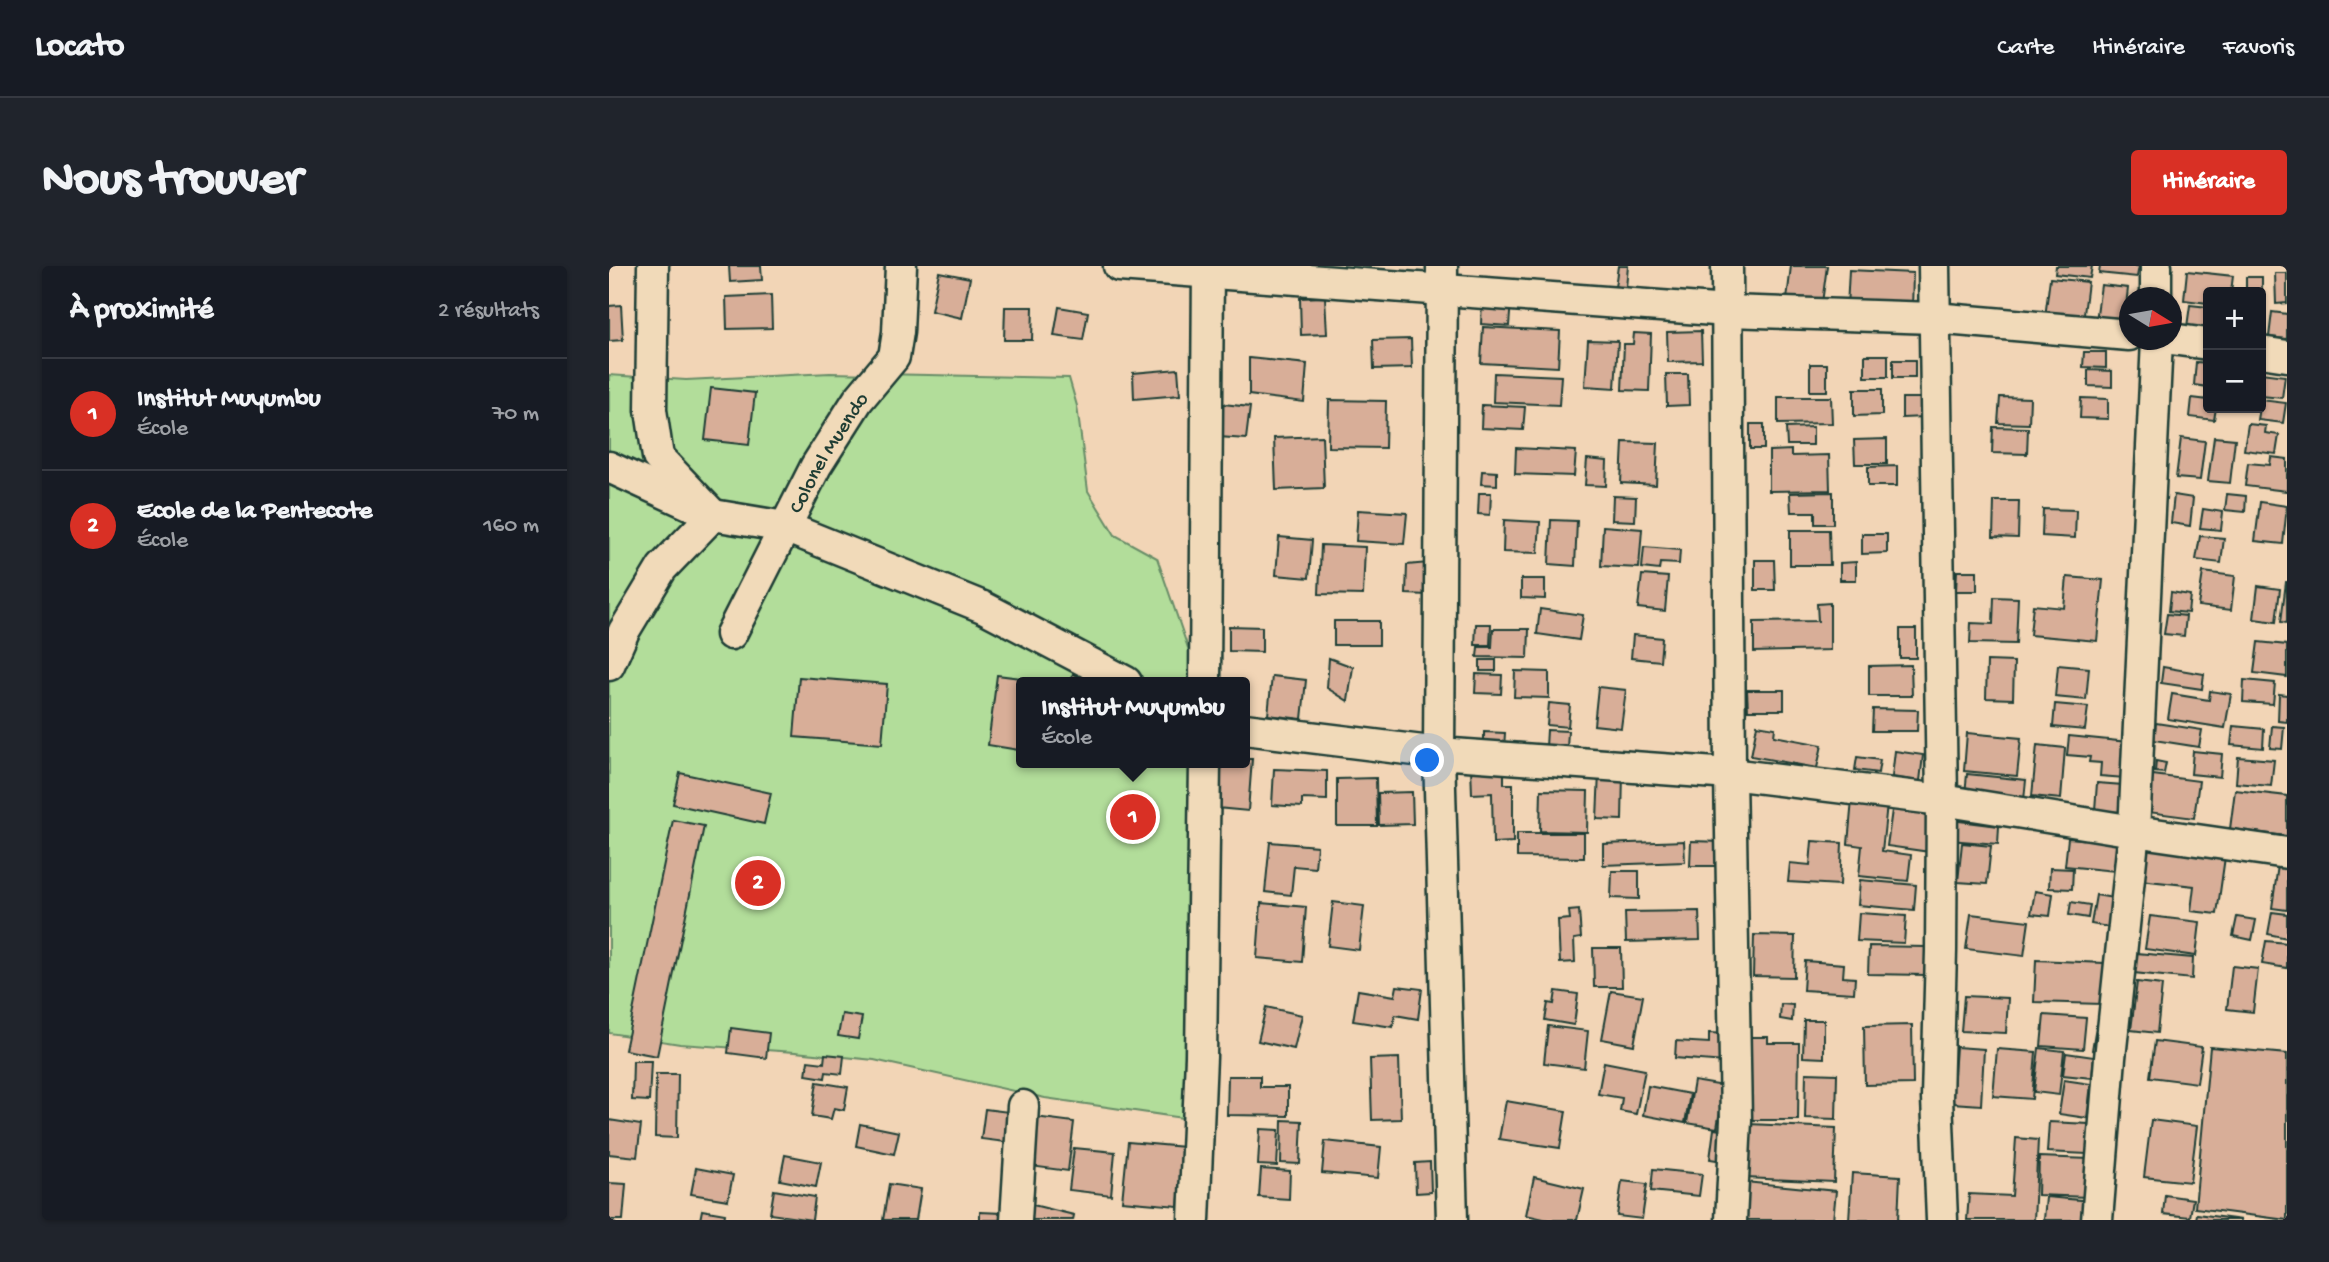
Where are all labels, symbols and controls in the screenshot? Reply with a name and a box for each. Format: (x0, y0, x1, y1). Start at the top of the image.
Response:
text: Locato (35, 29, 124, 67)
text: Carte (1997, 34, 2054, 63)
text: Itinéraire (2092, 34, 2185, 63)
text: Favoris (2223, 34, 2294, 63)
button: Itinéraire (2131, 150, 2287, 215)
text: Nous trouver (42, 153, 302, 211)
north arrow (2119, 287, 2182, 350)
map controls (2203, 287, 2266, 413)
button: + (2203, 287, 2266, 350)
text: À proximité (70, 294, 214, 329)
text: 2 résultats (438, 298, 539, 325)
button: − (2203, 350, 2266, 413)
text: Institut Muyumbu (137, 385, 321, 416)
street label: Colonel Muendo (785, 388, 875, 518)
text: 1 (88, 401, 98, 428)
text: 70 m (492, 401, 539, 428)
text: École (137, 416, 188, 443)
text: Ecole de la Pentecote (137, 497, 372, 528)
text: 2 (87, 513, 99, 540)
text: 160 m (483, 513, 539, 540)
text: École (137, 528, 188, 555)
popup (1016, 677, 1250, 768)
text: Institut Muyumbu (1041, 694, 1225, 725)
text: École (1041, 725, 1092, 752)
your location (1410, 743, 1444, 777)
pin: 1 (1110, 791, 1156, 843)
pin: 2 (735, 857, 781, 909)

